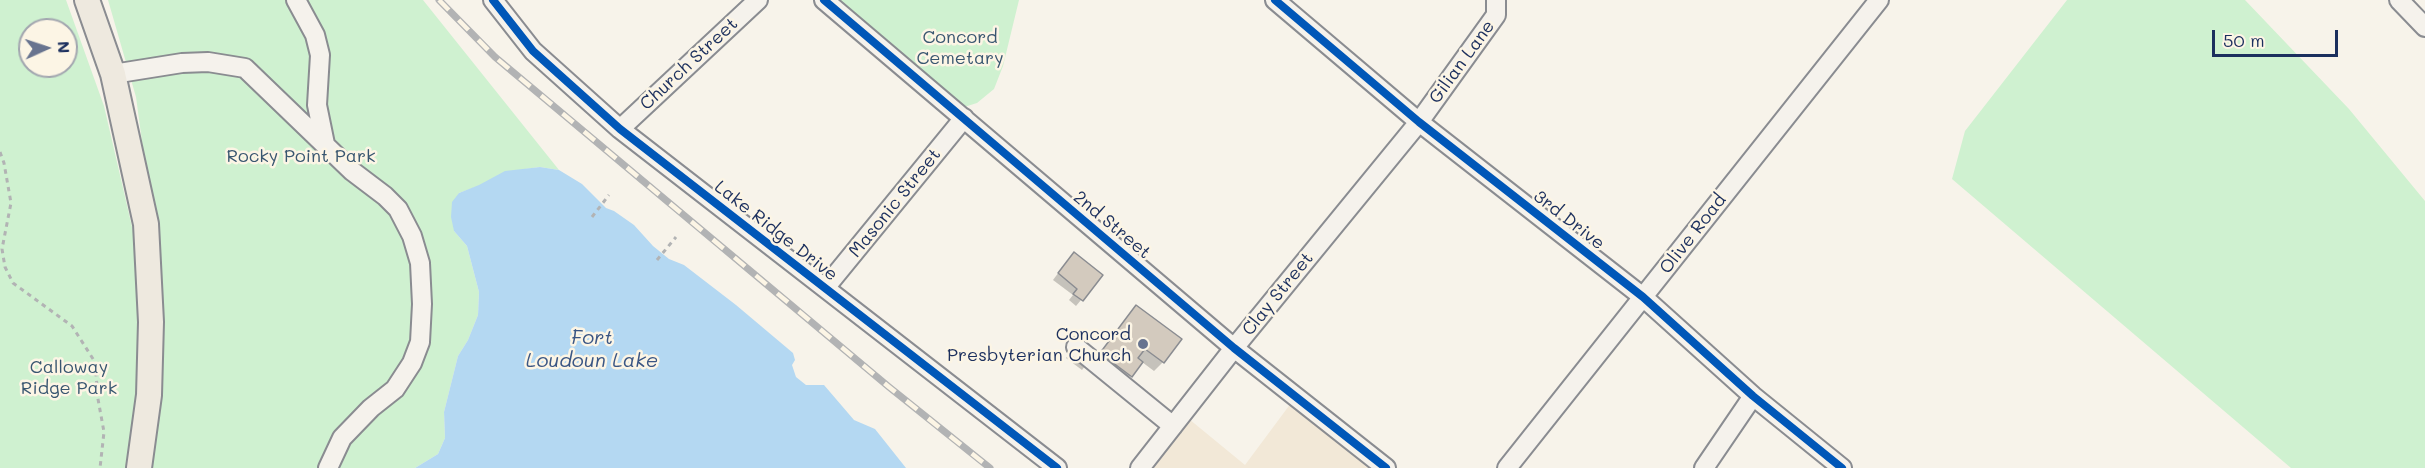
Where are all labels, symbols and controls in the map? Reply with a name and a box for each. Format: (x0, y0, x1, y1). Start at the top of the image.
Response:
street label: Church Street (636, 13, 742, 115)
street label: Gilian Lane (1425, 16, 1499, 108)
north arrow (18, 18, 78, 78)
scale bar (2215, 18, 2341, 56)
park label: Concord Cemetary (916, 26, 1004, 68)
text: 50 m (2223, 28, 2265, 52)
text: N (54, 41, 75, 54)
street label: Masonic Street (844, 144, 946, 262)
park label: Rocky Point Park (226, 145, 376, 167)
street label: Lake Ridge Drive (710, 176, 842, 286)
street label: 2nd Street (1069, 186, 1155, 264)
street label: 3rd Drive (1529, 186, 1609, 254)
street label: Olive Road (1655, 190, 1731, 278)
street label: Clay Street (1238, 248, 1318, 340)
place label: Concord Presbyterian Church (947, 323, 1131, 366)
water label: Fort Loudoun Lake (526, 326, 658, 373)
marker: Concord Presbyterian Church (1136, 337, 1150, 351)
park label: Calloway Ridge Park (21, 356, 117, 398)

